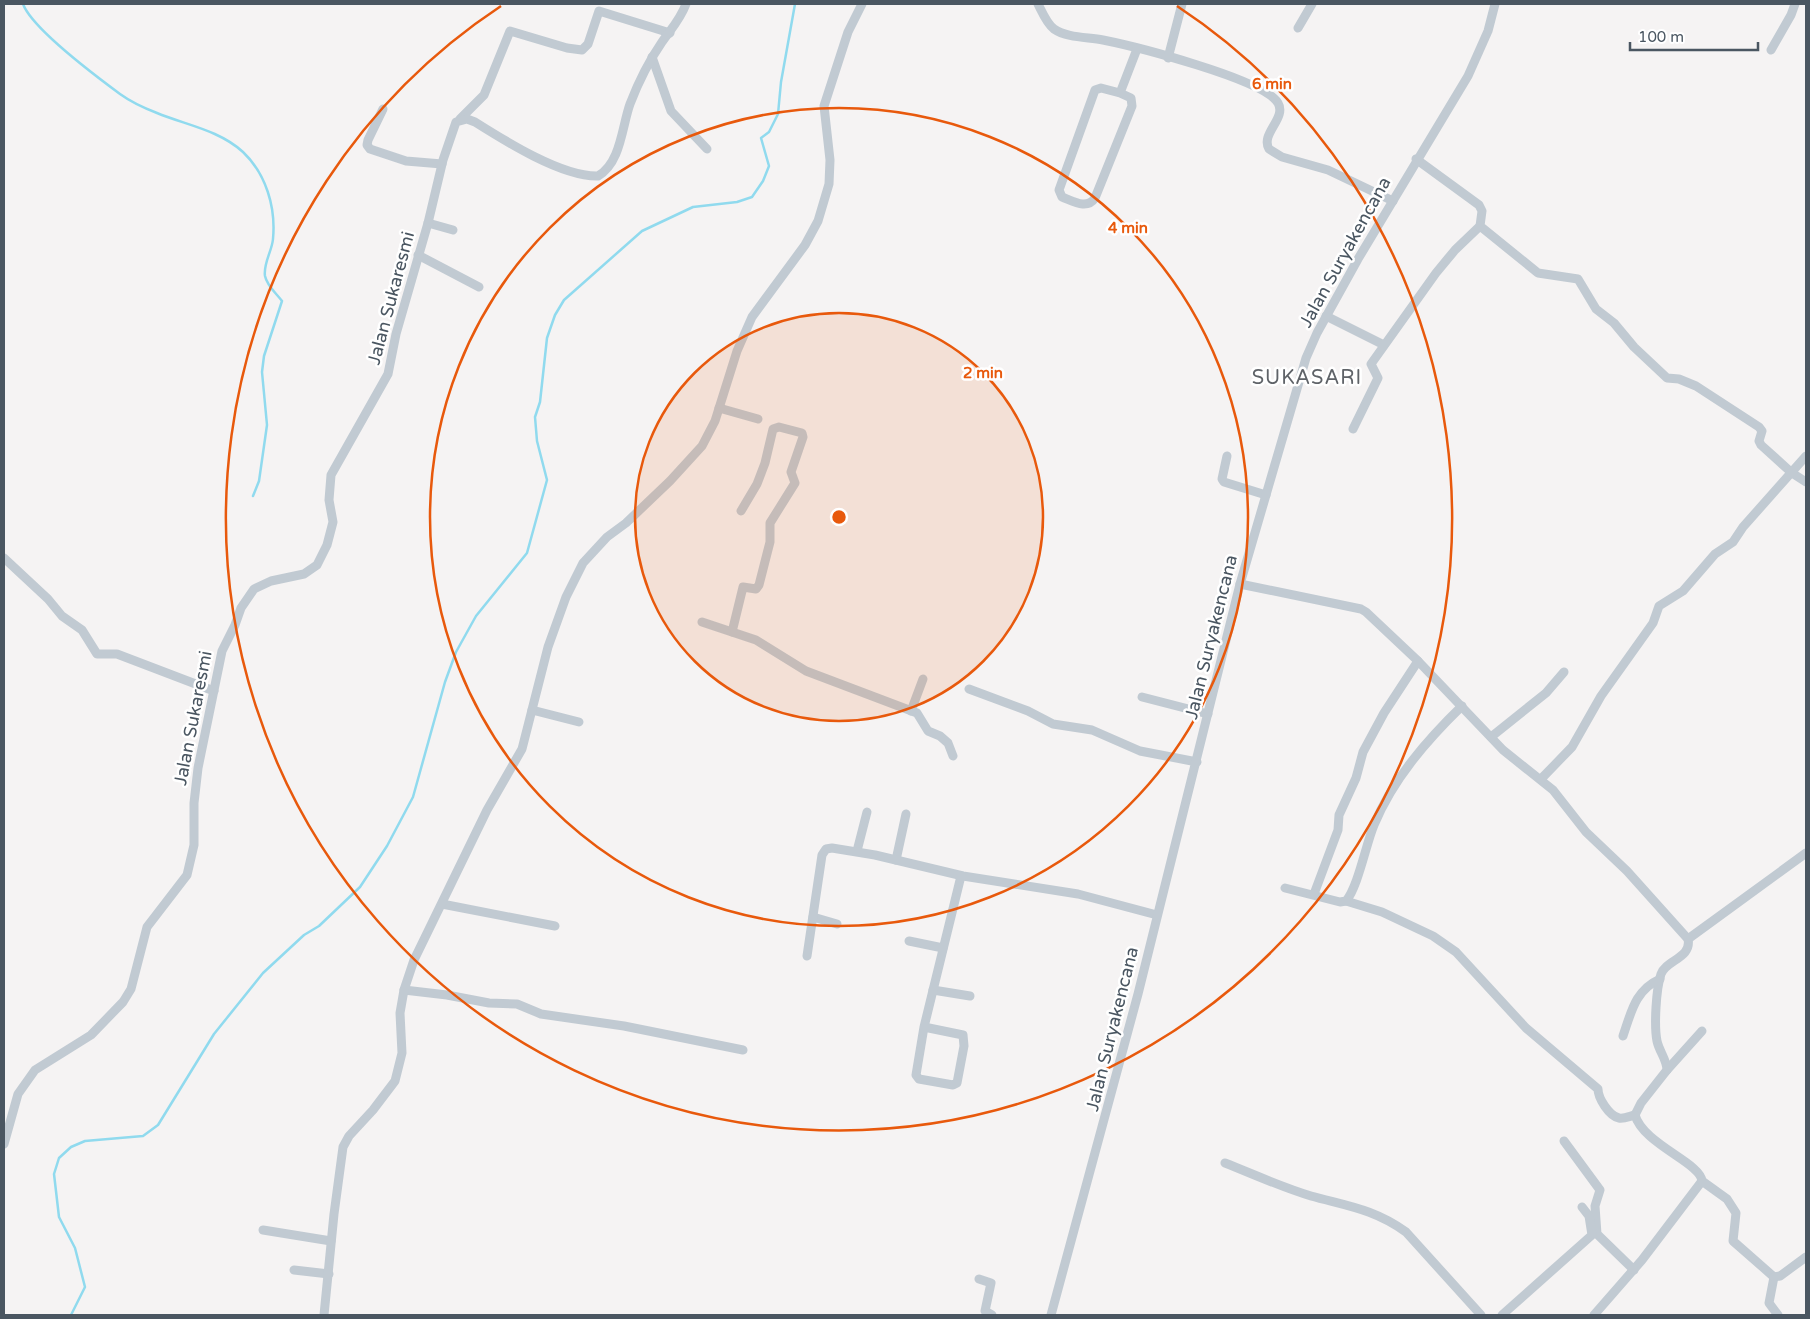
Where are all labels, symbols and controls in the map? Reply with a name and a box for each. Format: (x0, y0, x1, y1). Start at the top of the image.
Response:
scale bar (1630, 20, 1758, 52)
text: 100 m (1638, 28, 1684, 46)
text: 6 min (1252, 75, 1292, 93)
street label: Jalan Suryakencana (1294, 173, 1396, 331)
text: 4 min (1108, 219, 1148, 237)
street label: Jalan Sukaresmi (363, 229, 419, 367)
text: 2 min (963, 364, 1003, 382)
district label: SUKASARI (1252, 366, 1362, 390)
centre of rings (830, 508, 848, 526)
street label: Jalan Suryakencana (1180, 552, 1242, 722)
street label: Jalan Sukaresmi (169, 649, 217, 787)
street label: Jalan Suryakencana (1081, 944, 1143, 1114)

